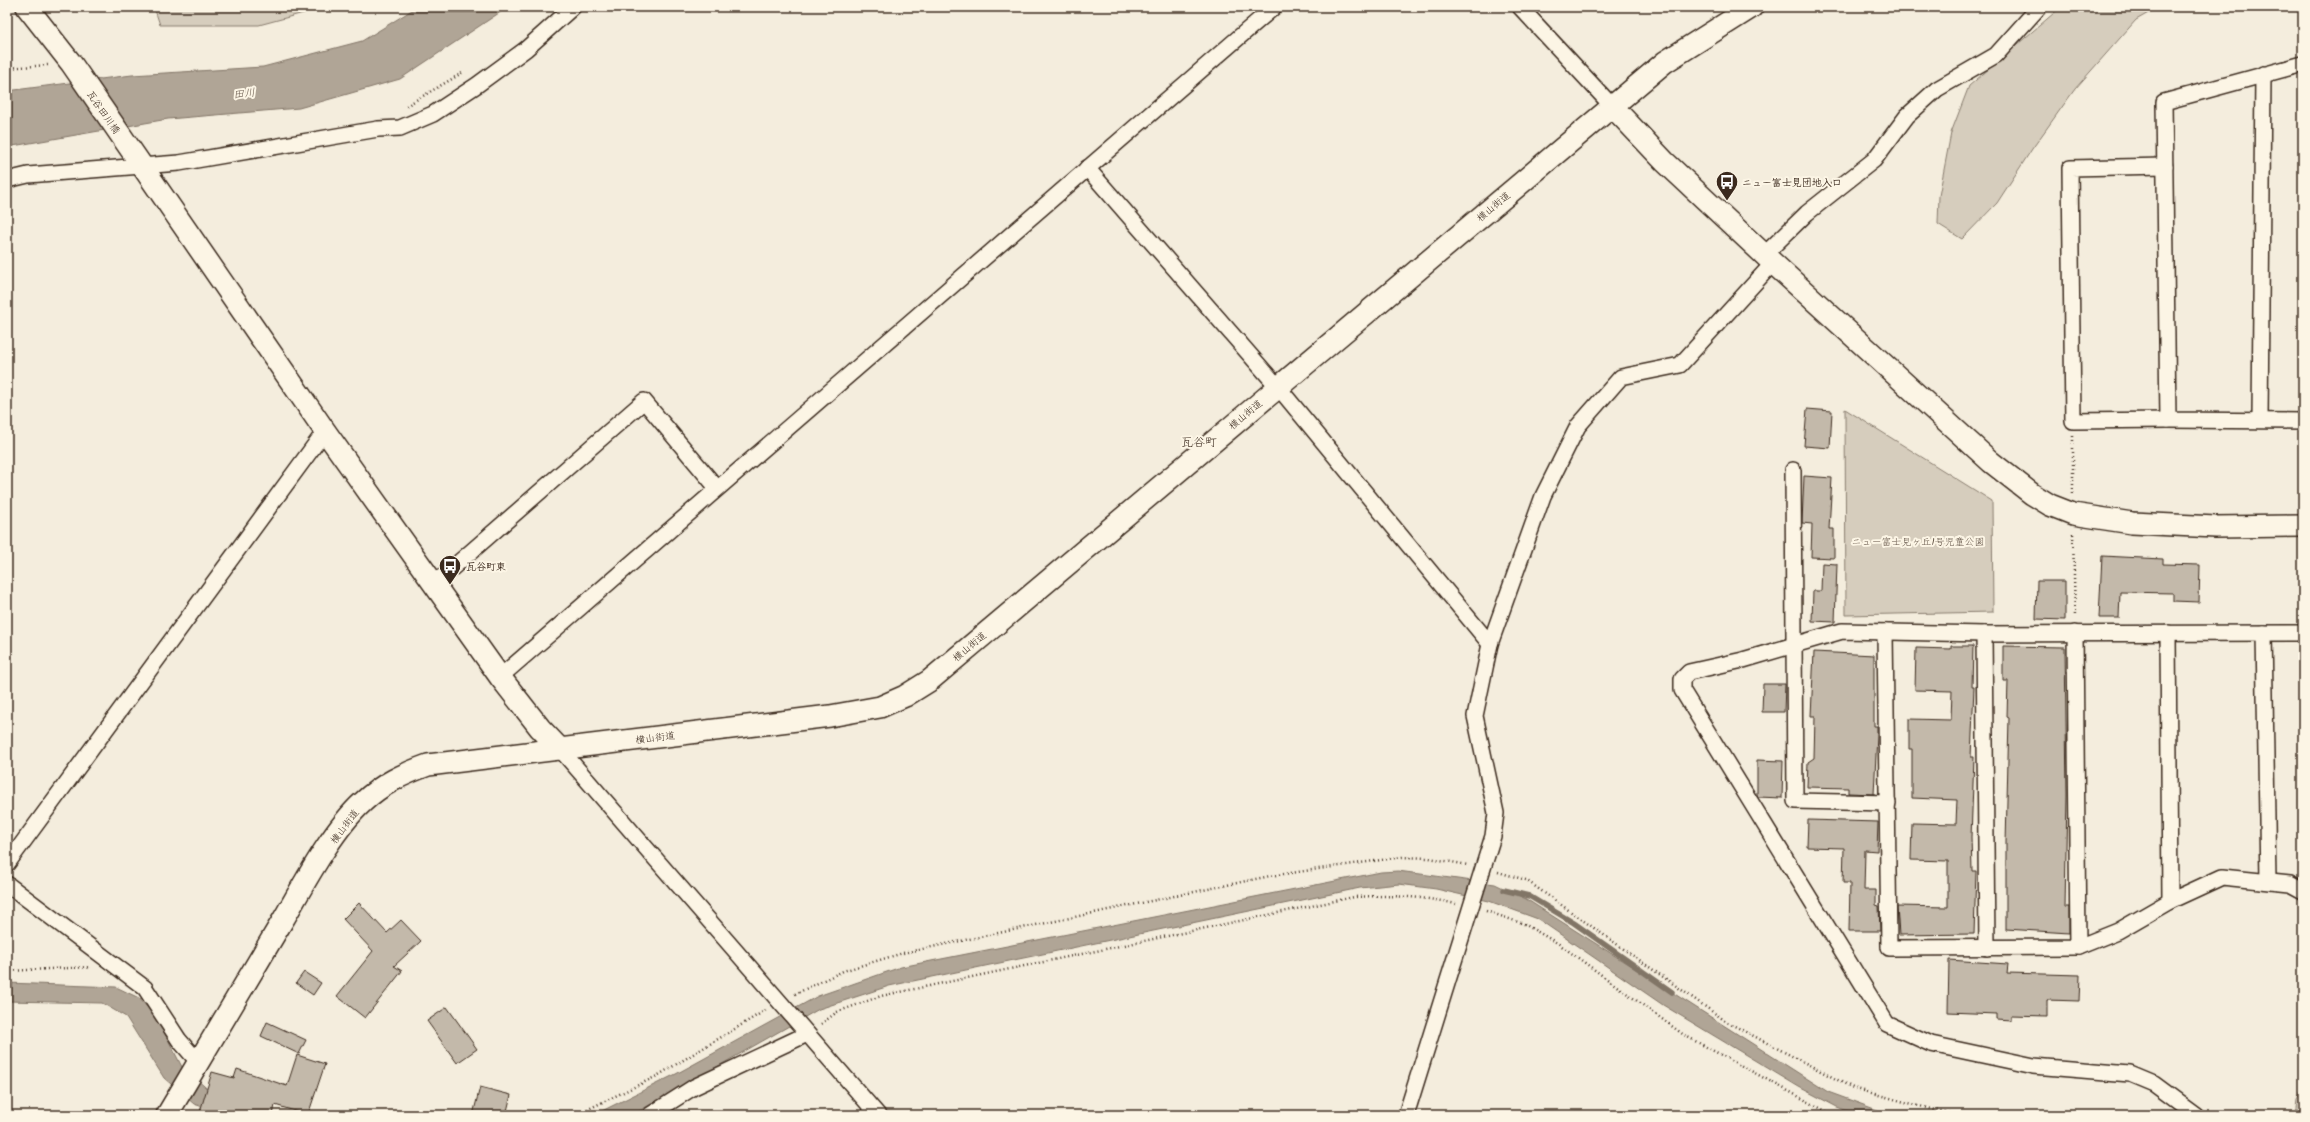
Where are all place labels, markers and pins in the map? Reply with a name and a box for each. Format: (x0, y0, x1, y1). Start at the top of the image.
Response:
bus stop icon: ニュー富士見団地入口 (1714, 169, 1740, 202)
place label: ニュー富士見団地入口 (1742, 175, 1842, 191)
bus stop icon: 瓦谷町東 (437, 553, 463, 586)
place label: 瓦谷町東 (466, 559, 506, 575)

